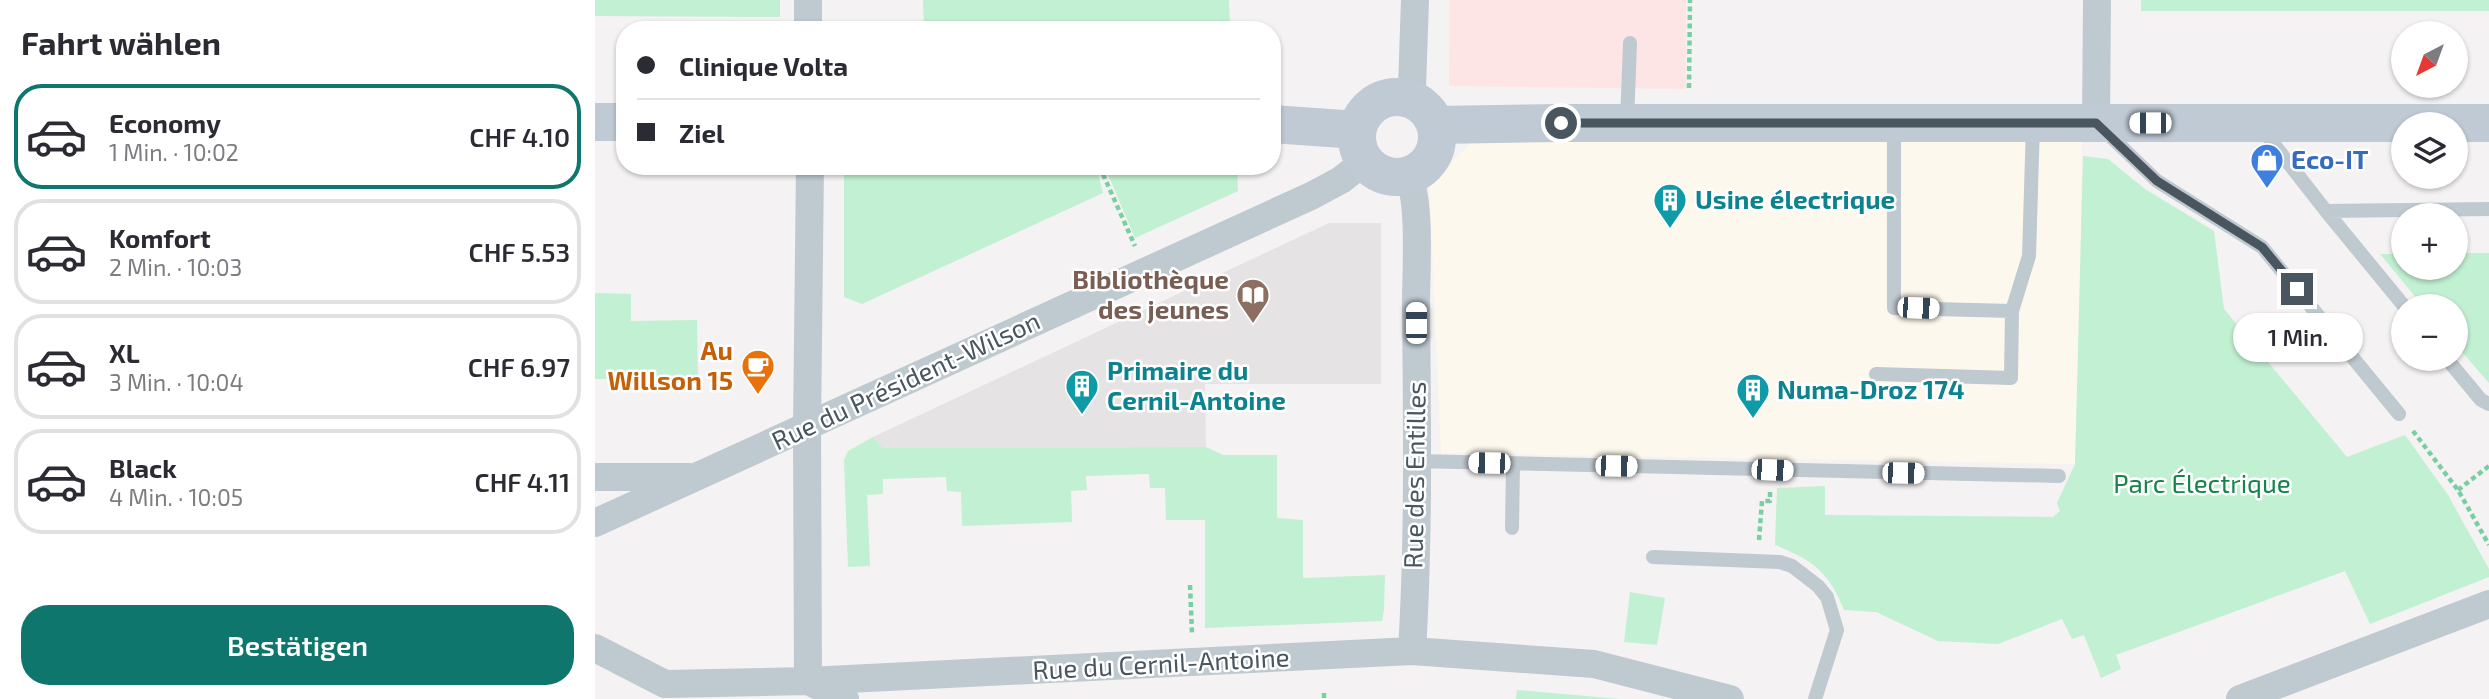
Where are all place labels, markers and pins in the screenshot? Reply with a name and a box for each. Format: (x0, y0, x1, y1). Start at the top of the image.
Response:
shop icon: Eco-IT (2248, 141, 2286, 190)
place label: Eco-IT (2291, 143, 2369, 174)
building icon: Usine électrique (1651, 181, 1689, 230)
place label: Usine électrique (1695, 183, 1895, 214)
place label: Bibliothèque des jeunes (1072, 263, 1229, 324)
library icon: Bibliothèque des jeunes (1234, 276, 1272, 325)
place label: Au Willson 15 (607, 334, 733, 395)
cafe icon: Au Willson 15 (739, 347, 777, 396)
place label: Primaire du Cernil-Antoine (1107, 354, 1286, 415)
building icon: Primaire du Cernil-Antoine (1063, 367, 1101, 416)
building icon: Numa-Droz 174 (1734, 371, 1772, 420)
place label: Numa-Droz 174 (1777, 373, 1964, 404)

